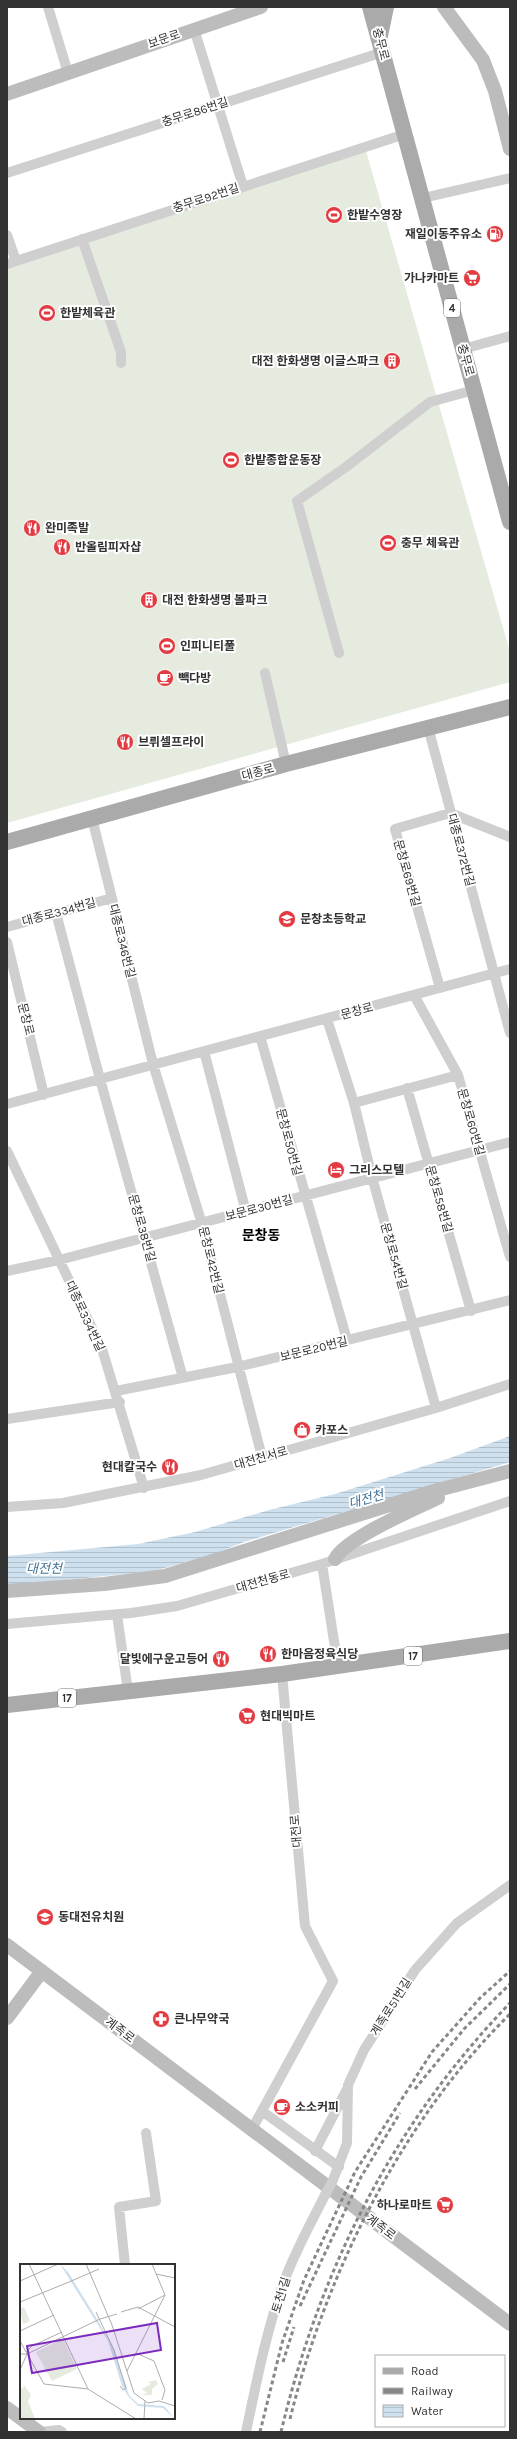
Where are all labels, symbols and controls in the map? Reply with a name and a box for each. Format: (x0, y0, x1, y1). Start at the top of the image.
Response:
street label: 충무로 (370, 26, 392, 62)
street label: 보문로 (146, 27, 182, 51)
street label: 충무로86번길 (160, 95, 230, 129)
street label: 충무로92번길 (171, 181, 241, 215)
sports icon: 한밭수영장 (324, 205, 344, 225)
place label: 한밭수영장 (347, 208, 402, 222)
fuel station icon: 재일이동주유소 (485, 224, 505, 244)
place label: 재일이동주유소 (405, 227, 482, 241)
supermarket icon: 가나카마트 (462, 268, 482, 288)
place label: 가나카마트 (404, 271, 459, 285)
road number: 4 (444, 299, 460, 317)
sports icon: 한밭체육관 (37, 303, 57, 323)
place label: 한밭체육관 (60, 306, 115, 320)
street label: 충무로 (455, 342, 477, 378)
building icon: 대전 한화생명 이글스파크 (382, 351, 402, 371)
place label: 대전 한화생명 이글스파크 (251, 354, 379, 368)
sports icon: 한밭종합운동장 (221, 450, 241, 470)
place label: 한밭종합운동장 (244, 453, 321, 467)
restaurant icon: 완미족발 (22, 518, 42, 538)
place label: 완미족발 (45, 521, 89, 535)
sports icon: 충무 체육관 (378, 533, 398, 553)
place label: 충무 체육관 (401, 536, 459, 550)
restaurant icon: 반올림피자샵 (52, 537, 72, 557)
place label: 반올림피자샵 (75, 540, 141, 554)
building icon: 대전 한화생명 볼파크 (139, 590, 159, 610)
place label: 대전 한화생명 볼파크 (162, 593, 267, 607)
sports icon: 인피니티풀 (157, 636, 177, 656)
place label: 인피니티풀 (180, 639, 235, 653)
cafe icon: 빽다방 (155, 668, 175, 688)
place label: 빽다방 (178, 671, 211, 685)
restaurant icon: 브뤼셀프라이 (115, 732, 135, 752)
place label: 브뤼셀프라이 (138, 735, 204, 749)
street label: 대종로 (240, 761, 276, 783)
street label: 대종로372번길 (445, 812, 477, 888)
street label: 문창로69번길 (391, 838, 423, 908)
street label: 대종로334번길 (20, 895, 98, 929)
street label: 대종로346번길 (106, 903, 138, 979)
school or university icon: 문창초등학교 (277, 909, 297, 929)
place label: 문창초등학교 (300, 912, 366, 926)
street label: 문창로 (339, 1000, 375, 1022)
street label: 문창로 (15, 1001, 37, 1037)
street label: 문창로60번길 (455, 1087, 487, 1157)
street label: 문창로50번길 (273, 1107, 305, 1177)
hotel icon: 그리스모텔 (326, 1160, 346, 1180)
place label: 그리스모텔 (349, 1163, 404, 1177)
street label: 문창로58번길 (423, 1164, 455, 1234)
street label: 보문로30번길 (224, 1192, 294, 1224)
street label: 문창로38번길 (126, 1193, 158, 1263)
street label: 문창로54번길 (378, 1221, 410, 1291)
street label: 문창로42번길 (196, 1225, 226, 1295)
district label: 문창동 (242, 1227, 280, 1244)
street label: 대종로334번길 (63, 1279, 107, 1353)
street label: 보문로20번길 (279, 1334, 349, 1364)
shop icon: 카포스 (292, 1420, 312, 1440)
place label: 카포스 (315, 1423, 348, 1437)
street label: 대전천서로 (233, 1444, 289, 1472)
restaurant icon: 현대칼국수 (160, 1457, 180, 1477)
place label: 현대칼국수 (102, 1460, 157, 1474)
water label: 대전천 (347, 1487, 386, 1511)
water label: 대전천 (26, 1561, 63, 1576)
street label: 대전천동로 (235, 1567, 291, 1595)
restaurant icon: 한마음정육식당 (258, 1644, 278, 1664)
place label: 한마음정육식당 (281, 1647, 358, 1661)
road number: 17 (404, 1647, 422, 1665)
restaurant icon: 달빛에구운고등어 (211, 1649, 231, 1669)
place label: 달빛에구운고등어 (120, 1652, 208, 1666)
road number: 17 (58, 1689, 76, 1707)
supermarket icon: 현대빅마트 (237, 1706, 257, 1726)
place label: 현대빅마트 (260, 1709, 315, 1723)
street label: 대전로 (288, 1814, 304, 1848)
school or university icon: 동대전유치원 (35, 1907, 55, 1927)
place label: 동대전유치원 (58, 1910, 124, 1924)
street label: 계족로51번길 (368, 1975, 414, 2039)
pharmacy icon: 큰나무약국 (151, 2009, 171, 2029)
place label: 큰나무약국 (174, 2012, 229, 2026)
street label: 계족로 (103, 2014, 137, 2046)
cafe icon: 소소커피 (272, 2097, 292, 2117)
place label: 소소커피 (295, 2100, 339, 2114)
supermarket icon: 하나로마트 (435, 2195, 455, 2215)
place label: 하나로마트 (377, 2198, 432, 2212)
street label: 계족로 (364, 2211, 398, 2243)
inset map (20, 2264, 175, 2419)
street label: 토천1길 (269, 2275, 293, 2315)
legend (375, 2355, 505, 2427)
text: Road (411, 2364, 439, 2378)
text: Railway (411, 2384, 453, 2398)
text: Water (411, 2404, 444, 2418)

